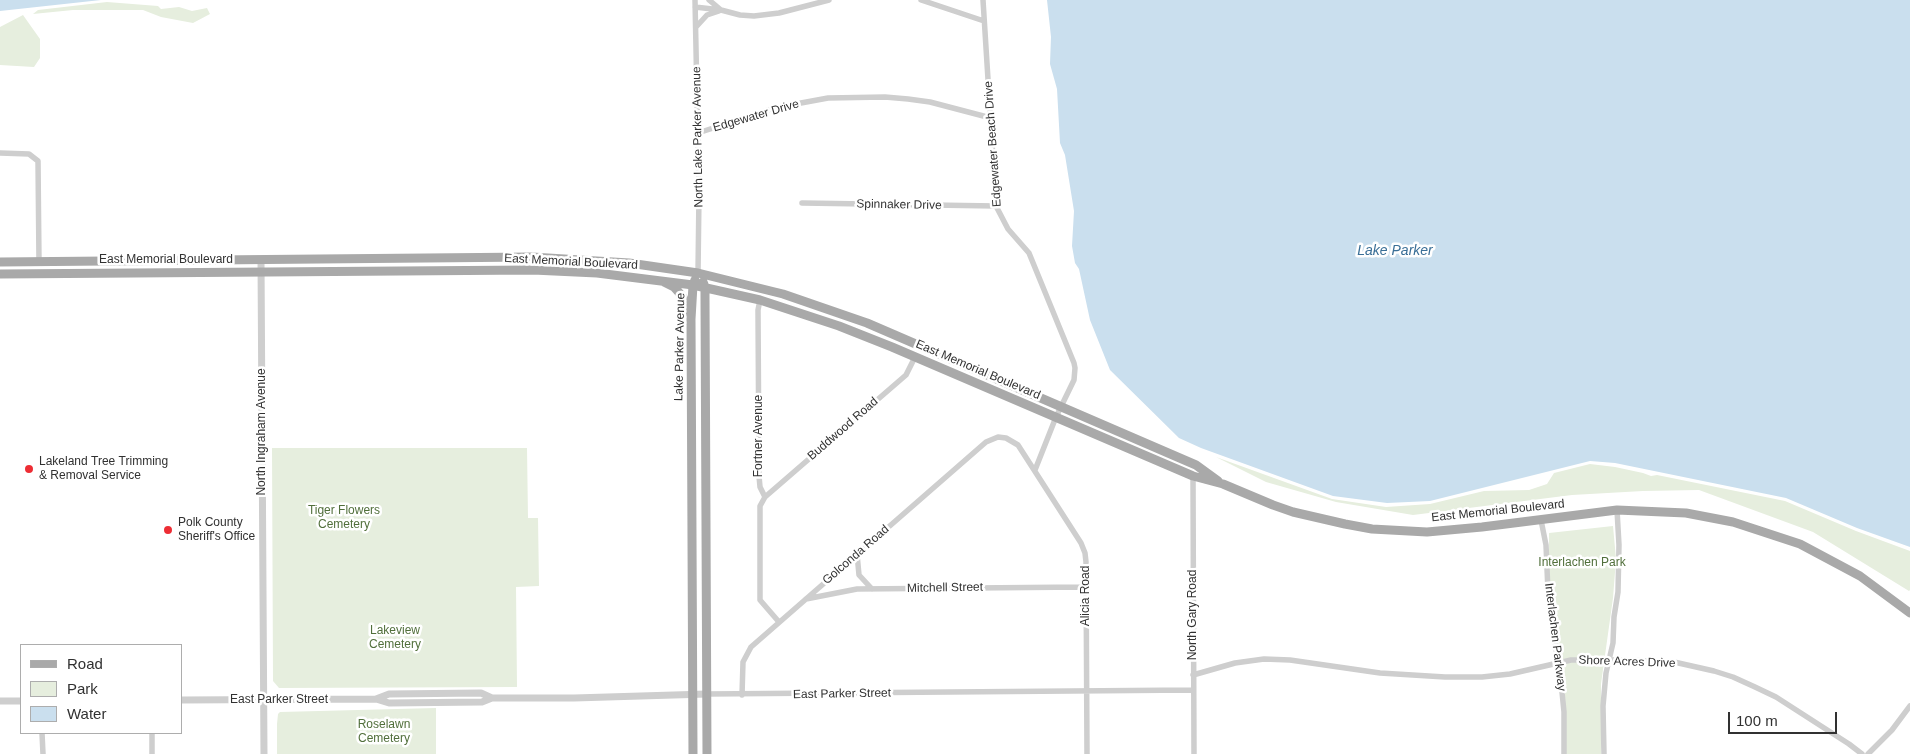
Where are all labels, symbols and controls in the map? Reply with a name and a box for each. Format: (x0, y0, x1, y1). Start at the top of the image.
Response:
street label: North Lake Parker Avenue (690, 66, 706, 208)
street label: Edgewater Beach Drive (981, 81, 1005, 207)
street label: Edgewater Drive (711, 97, 801, 135)
street label: Spinnaker Drive (856, 197, 942, 213)
water label: Lake Parker (1357, 243, 1433, 259)
street label: East Memorial Boulevard (504, 251, 638, 273)
street label: East Memorial Boulevard (99, 253, 233, 267)
street label: Lake Parker Avenue (672, 293, 688, 401)
street label: East Memorial Boulevard (913, 337, 1043, 403)
street label: North Ingraham Avenue (255, 368, 269, 496)
street label: Buddwood Road (805, 394, 881, 464)
street label: Fortner Avenue (752, 395, 766, 477)
place label: Lakeland Tree Trimming & Removal Service (39, 455, 168, 483)
marker: Lakeland Tree Trimming & Removal Service (23, 463, 35, 475)
street label: East Memorial Boulevard (1431, 497, 1565, 525)
park label: Tiger Flowers Cemetery (308, 504, 380, 532)
place label: Polk County Sheriff's Office (178, 516, 255, 544)
street label: Golconda Road (820, 522, 892, 588)
marker: Polk County Sheriff's Office (162, 524, 174, 536)
park label: Interlachen Park (1538, 556, 1626, 570)
street label: Alicia Road (1079, 566, 1093, 626)
street label: North Gary Road (1186, 570, 1200, 660)
street label: Mitchell Street (907, 580, 983, 596)
street label: Interlachen Parkway (1541, 582, 1569, 692)
park label: Lakeview Cemetery (369, 624, 421, 652)
legend (20, 644, 182, 734)
street label: Shore Acres Drive (1578, 653, 1676, 671)
text: Road (67, 655, 103, 672)
text: Park (67, 680, 98, 697)
street label: East Parker Street (793, 686, 891, 702)
street label: East Parker Street (230, 693, 328, 707)
scale bar (1730, 702, 1839, 734)
text: Water (67, 705, 106, 722)
text: 100 m (1736, 712, 1778, 729)
park label: Roselawn Cemetery (358, 718, 410, 746)

